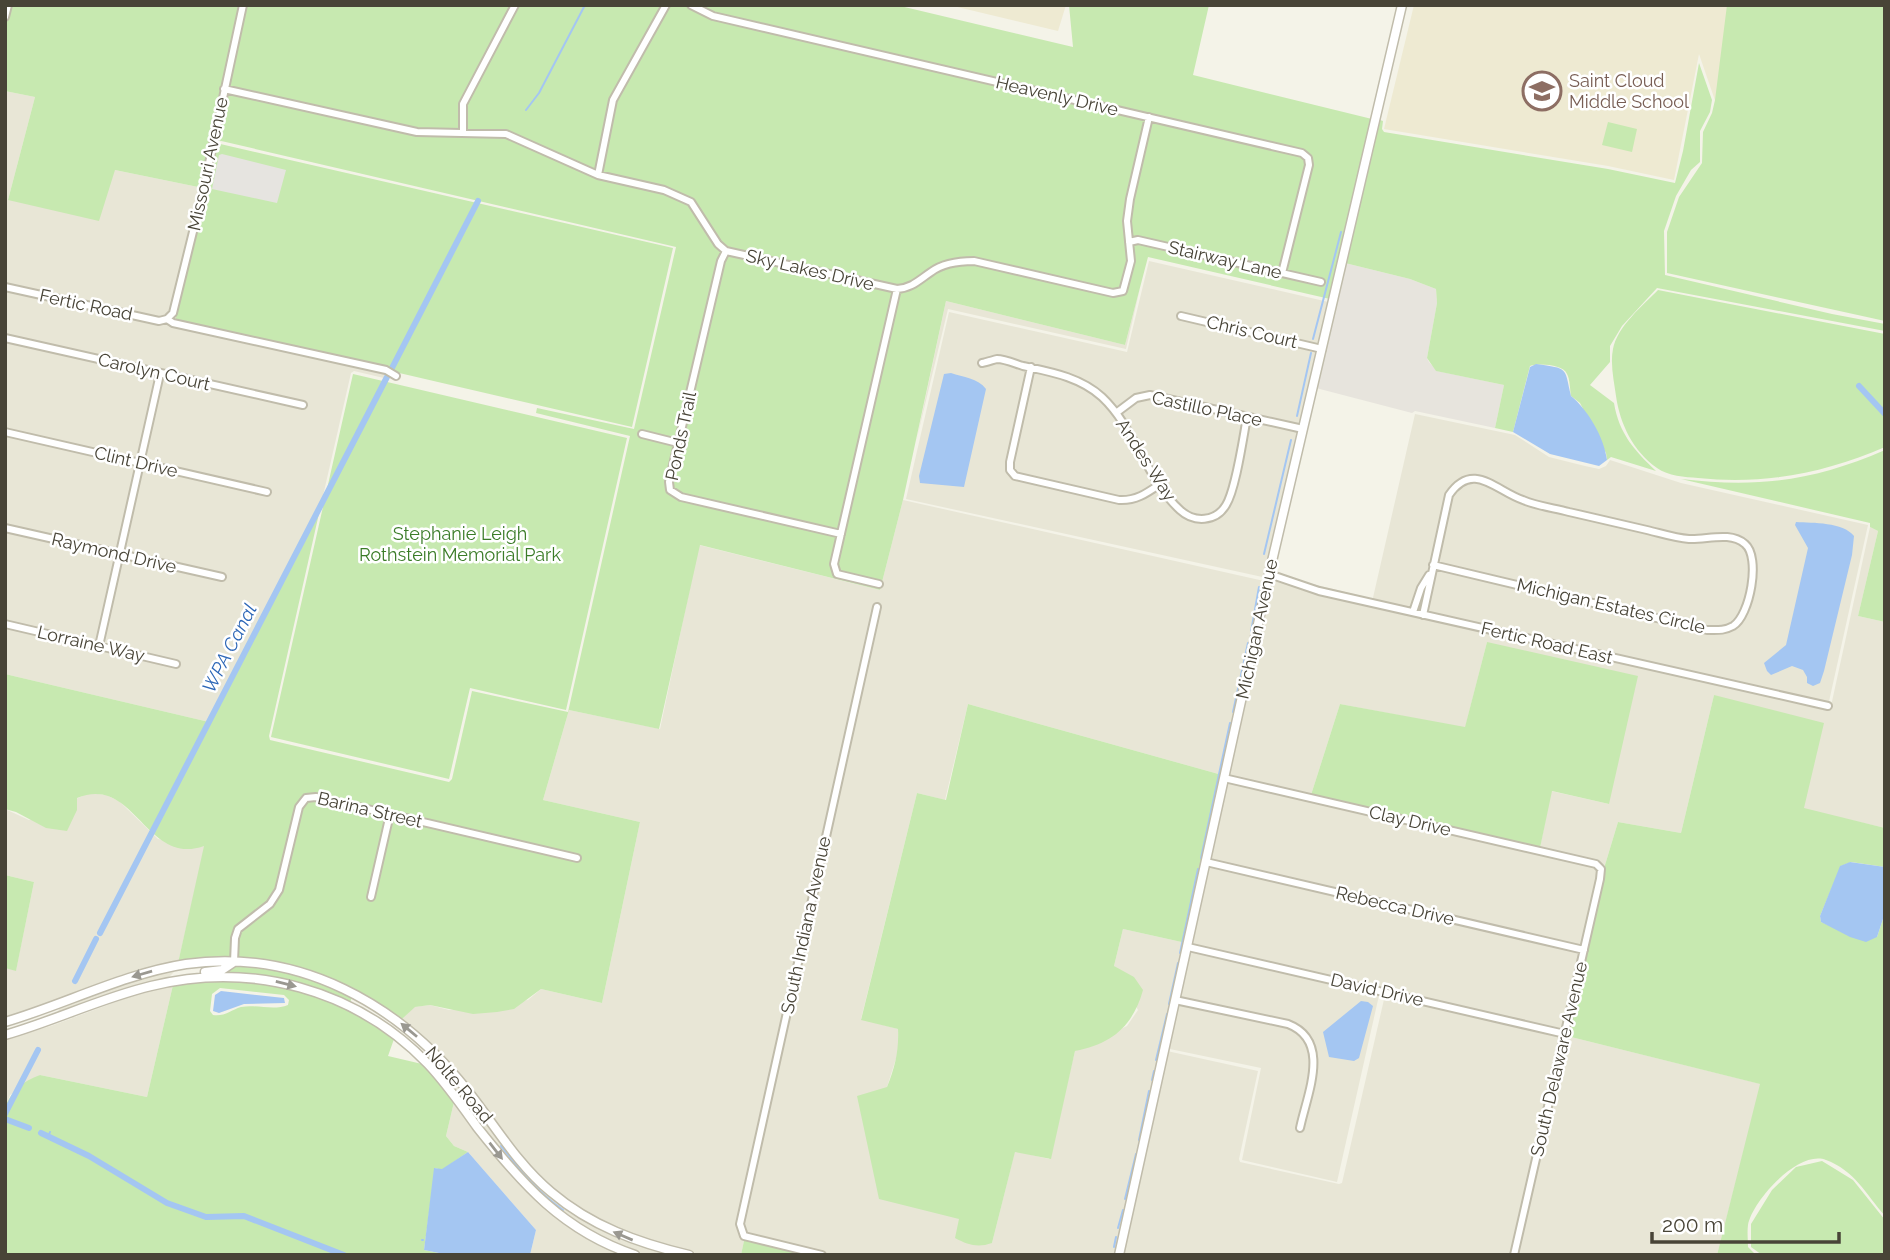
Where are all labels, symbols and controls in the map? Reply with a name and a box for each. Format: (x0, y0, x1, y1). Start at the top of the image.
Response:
school or university icon: Saint Cloud Middle School (1521, 70, 1563, 112)
place label: Saint Cloud Middle School (1569, 70, 1689, 112)
street label: Heavenly Drive (994, 71, 1121, 120)
street label: Missouri Avenue (183, 95, 232, 233)
street label: Stairway Lane (1166, 236, 1284, 283)
street label: Sky Lakes Drive (744, 245, 876, 295)
street label: Fertic Road (38, 284, 135, 325)
street label: Chris Court (1205, 311, 1300, 352)
street label: Carolyn Court (96, 348, 212, 395)
street label: Castillo Place (1150, 387, 1265, 431)
street label: Ponds Trail (661, 389, 700, 482)
street label: Andes Way (1112, 414, 1181, 505)
street label: Clint Drive (92, 442, 180, 481)
park label: Stephanie Leigh Rothstein Memorial Park (359, 523, 561, 565)
street label: Raymond Drive (50, 528, 179, 577)
street label: Michigan Avenue (1231, 557, 1282, 701)
street label: Michigan Estates Circle (1515, 574, 1708, 638)
water label: WPA Canal (197, 600, 261, 696)
street label: Fertic Road East (1479, 617, 1615, 668)
street label: Lorraine Way (35, 621, 147, 666)
street label: Barina Street (316, 787, 425, 832)
street label: Clay Drive (1367, 801, 1454, 840)
street label: South Indiana Avenue (776, 834, 835, 1016)
street label: Rebecca Drive (1334, 882, 1457, 929)
street label: South Delaware Avenue (1526, 959, 1591, 1158)
street label: David Drive (1329, 969, 1426, 1010)
one-way arrow (132, 970, 153, 980)
one-way arrow (275, 979, 297, 990)
one-way arrow (400, 1022, 418, 1038)
street label: Nolte Road (421, 1042, 497, 1127)
one-way arrow (489, 1142, 504, 1160)
scale bar (1652, 1200, 1839, 1244)
text: 200 m (1662, 1212, 1723, 1237)
one-way arrow (613, 1230, 634, 1241)

